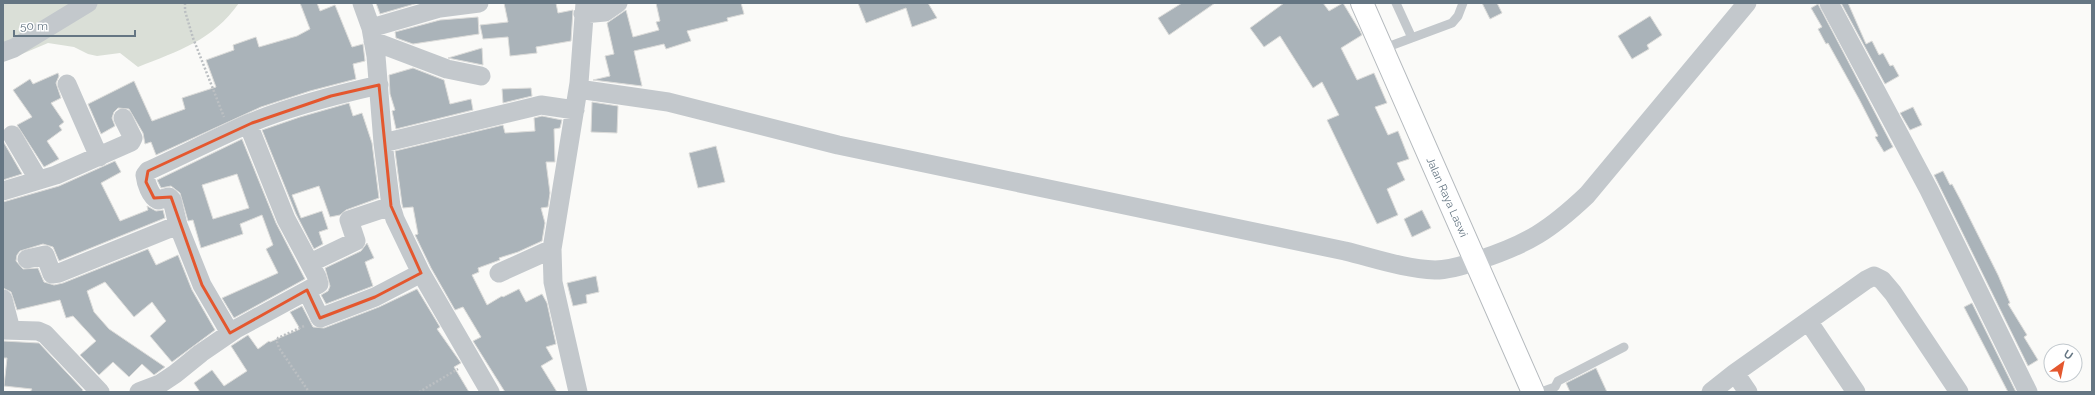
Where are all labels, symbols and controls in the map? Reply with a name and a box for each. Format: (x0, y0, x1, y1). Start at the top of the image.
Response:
scale bar (14, 12, 135, 38)
text: 50 m (20, 19, 48, 33)
street label: Jalan Raya Laswi (1424, 155, 1470, 239)
north arrow (2043, 343, 2083, 383)
text: U (2061, 347, 2075, 363)

